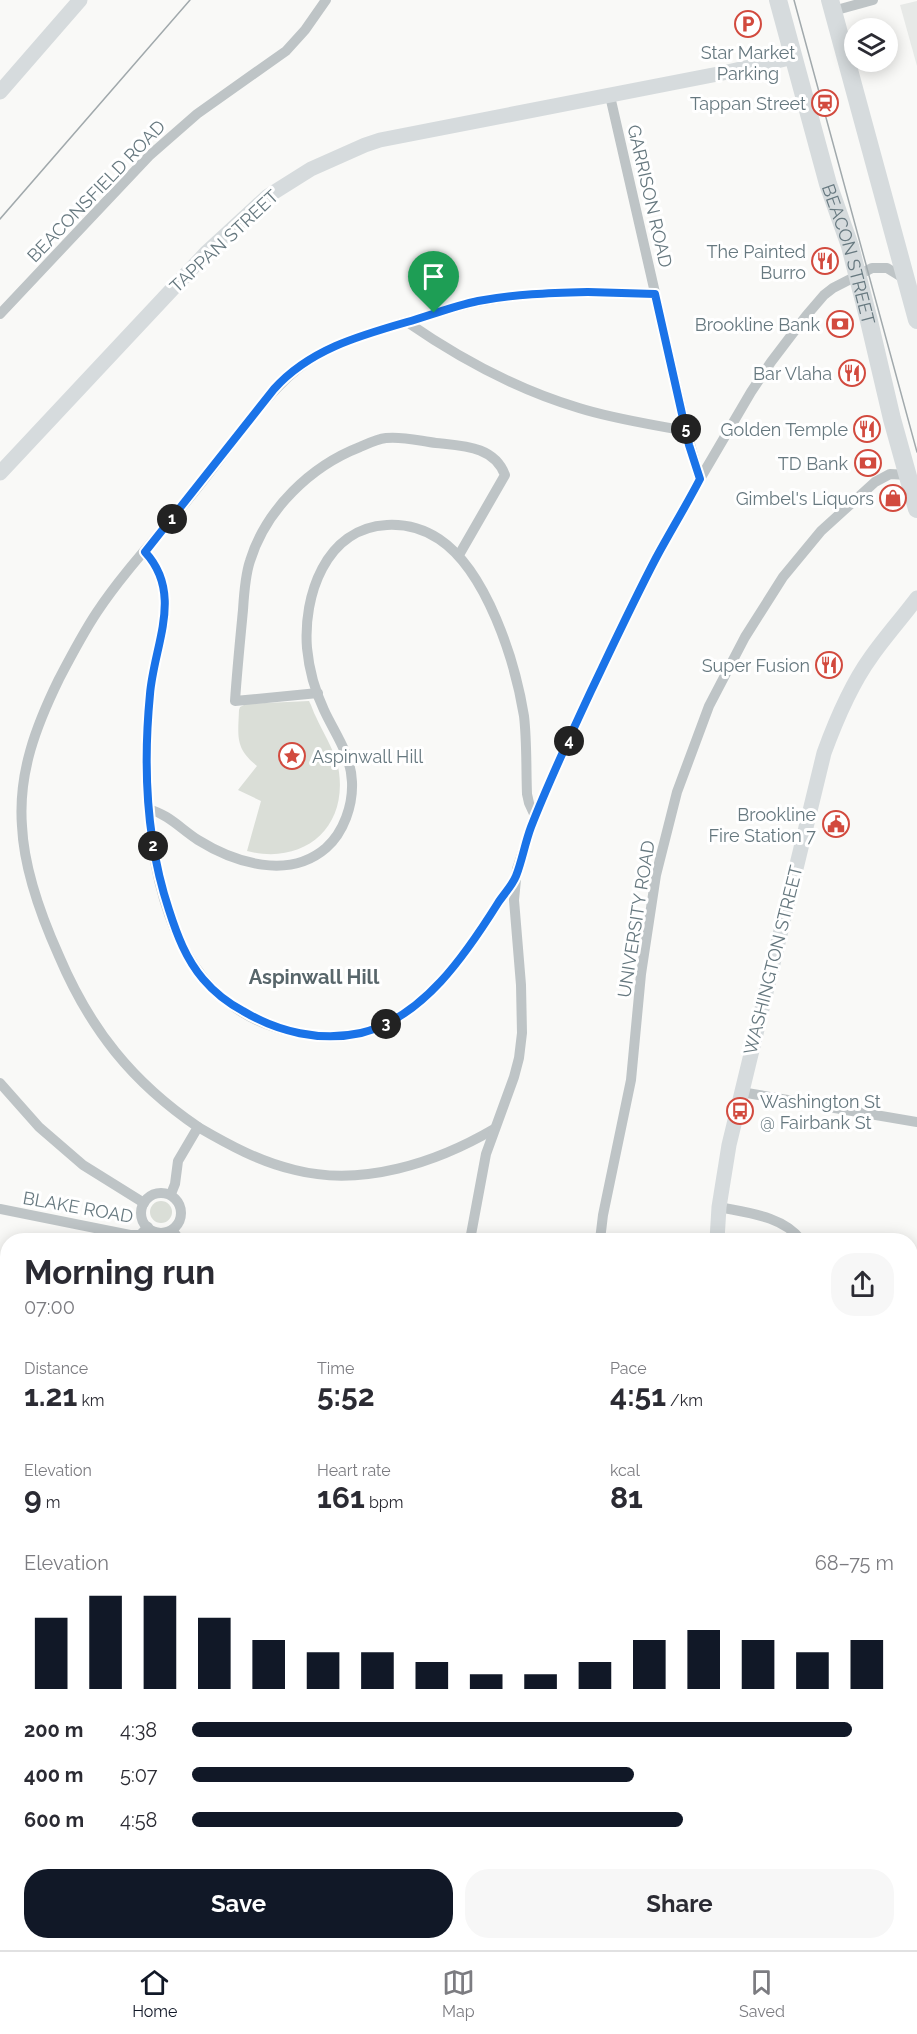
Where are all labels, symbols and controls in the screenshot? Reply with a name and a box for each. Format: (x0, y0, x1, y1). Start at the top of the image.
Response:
parking icon: Star Market Parking (733, 9, 763, 39)
map controls (844, 18, 898, 72)
button: layers (844, 18, 898, 72)
place label: Star Market Parking (701, 42, 795, 84)
station icon: Tappan Street (810, 88, 840, 118)
place label: Tappan Street (690, 93, 806, 114)
street label: BEACONSFIELD ROAD (23, 116, 169, 266)
street label: GARRISON ROAD (623, 123, 677, 270)
street label: BEACON STREET (818, 181, 880, 326)
street label: TAPPAN STREET (165, 185, 283, 297)
place label: The Painted Burro (707, 241, 806, 283)
restaurant icon: The Painted Burro (810, 246, 840, 276)
pin (408, 251, 459, 313)
icon: arrive (417, 260, 450, 293)
bank icon: Brookline Bank (825, 309, 855, 339)
place label: Brookline Bank (695, 314, 820, 335)
restaurant icon: Bar Vlaha (837, 358, 867, 388)
place label: Bar Vlaha (753, 363, 832, 384)
pin: 5 (671, 414, 701, 444)
restaurant icon: Golden Temple (852, 414, 882, 444)
text: 5 (682, 419, 690, 438)
place label: Golden Temple (721, 419, 848, 440)
bank icon: TD Bank (853, 448, 883, 478)
place label: TD Bank (778, 453, 848, 474)
shop icon: Gimbel's Liquors (878, 483, 908, 513)
place label: Gimbel's Liquors (736, 488, 874, 509)
pin: 1 (157, 504, 187, 534)
text: 1 (168, 509, 176, 528)
restaurant icon: Super Fusion (814, 650, 844, 680)
place label: Super Fusion (702, 655, 810, 676)
pin: 4 (554, 726, 584, 756)
text: 4 (564, 731, 574, 750)
place icon: Aspinwall Hill (277, 741, 307, 771)
place label: Aspinwall Hill (312, 746, 423, 767)
place label: Brookline Fire Station 7 (708, 804, 816, 846)
public building icon: Brookline Fire Station 7 (821, 809, 851, 839)
pin: 2 (138, 831, 168, 861)
text: 2 (148, 836, 158, 855)
street label: UNIVERSITY ROAD (613, 839, 659, 999)
street label: WASHINGTON STREET (739, 863, 807, 1057)
district label: Aspinwall Hill (249, 965, 380, 989)
pin: 3 (371, 1009, 401, 1039)
text: 3 (382, 1014, 390, 1033)
place label: Washington St @ Fairbank St (760, 1091, 881, 1133)
bus stop icon: Washington St @ Fairbank St (725, 1096, 755, 1126)
street label: BLAKE ROAD (21, 1187, 135, 1227)
text: Morning run (24, 1253, 215, 1292)
button: share (831, 1253, 894, 1316)
text: 07:00 (24, 1295, 75, 1319)
text: Distance (24, 1359, 88, 1378)
text: Time (317, 1359, 354, 1378)
text: Pace (610, 1359, 647, 1378)
text: 1.21 (24, 1378, 77, 1413)
text: 5:52 (317, 1378, 375, 1413)
text: 4:51 (610, 1378, 666, 1413)
text: km (77, 1391, 105, 1410)
text: /km (666, 1391, 703, 1410)
text: Elevation (24, 1461, 92, 1480)
text: Heart rate (317, 1461, 391, 1480)
text: kcal (610, 1461, 640, 1480)
text: 9 (24, 1480, 42, 1515)
text: 161 (317, 1480, 365, 1515)
text: 81 (610, 1480, 643, 1515)
text: m (42, 1493, 60, 1512)
text: bpm (365, 1493, 403, 1512)
text: Elevation (24, 1551, 109, 1575)
text: 68–75 m (815, 1551, 894, 1575)
text: 200 m (24, 1718, 83, 1742)
text: 4:38 (120, 1718, 157, 1742)
text: 400 m (24, 1763, 83, 1787)
text: 5:07 (120, 1763, 157, 1787)
text: 600 m (24, 1808, 84, 1832)
text: 4:58 (120, 1808, 157, 1832)
button: Save (24, 1869, 453, 1938)
button: Share (465, 1869, 894, 1938)
tab: Home (132, 1966, 177, 2021)
tab: Map (442, 1966, 475, 2021)
tab: Saved (739, 1966, 785, 2021)

